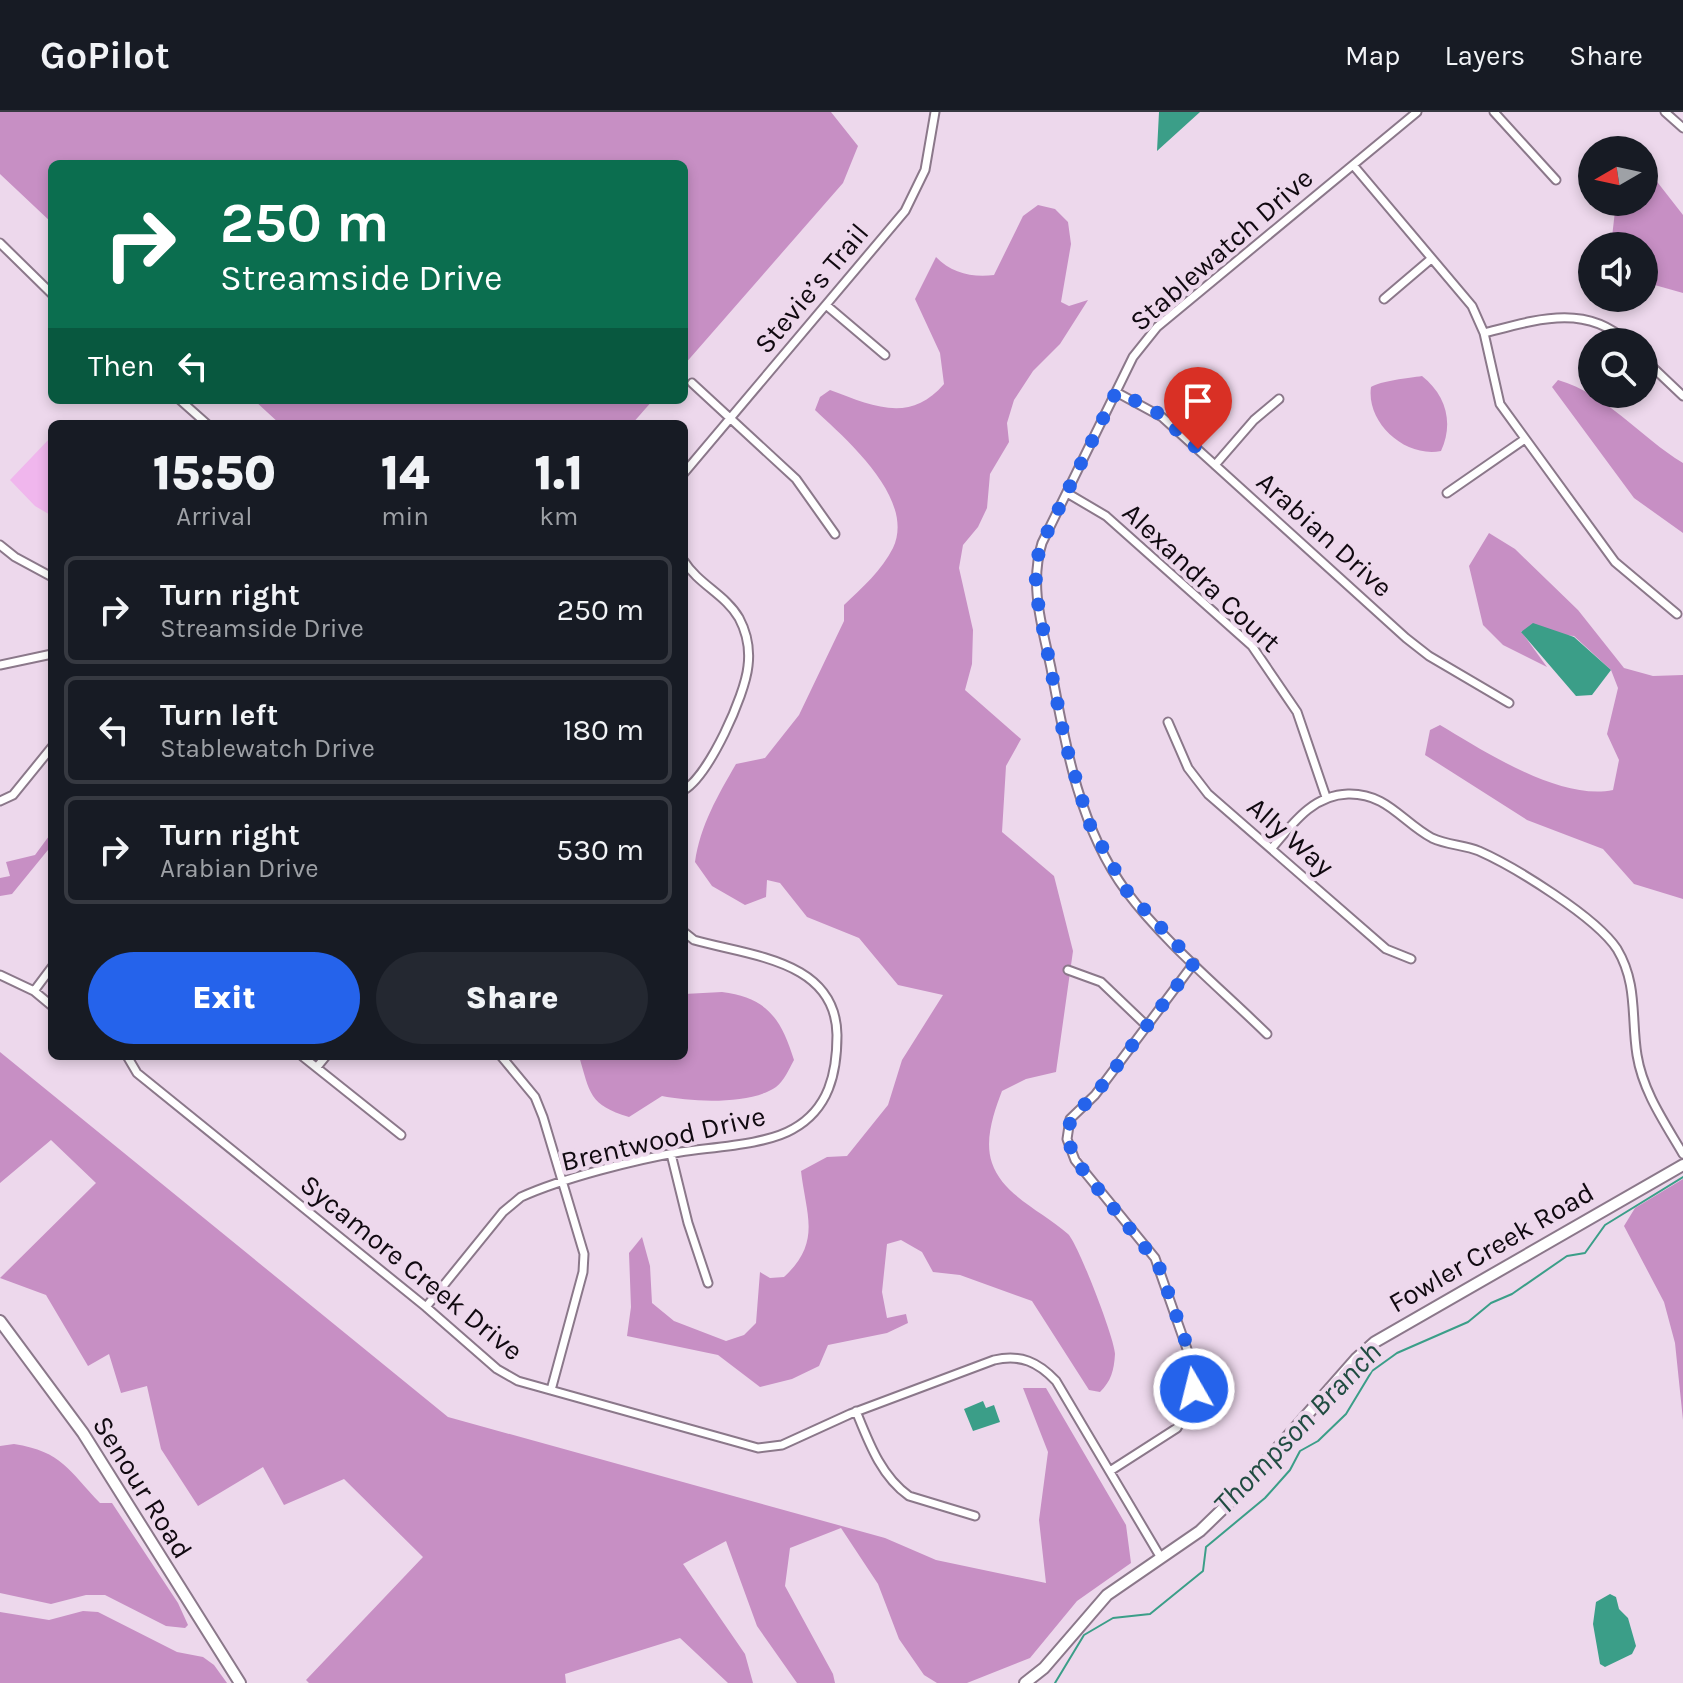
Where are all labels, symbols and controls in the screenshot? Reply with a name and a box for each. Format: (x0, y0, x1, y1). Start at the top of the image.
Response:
text: GoPilot (40, 33, 170, 78)
text: Map (1345, 39, 1400, 72)
text: Layers (1444, 39, 1525, 72)
text: Share (1569, 39, 1643, 72)
north arrow (1578, 136, 1658, 216)
map controls (1578, 136, 1658, 408)
street label: Stablewatch Drive (1123, 161, 1319, 338)
text: 250 m (220, 190, 389, 255)
icon: right (88, 192, 192, 296)
street label: Stevie’s Trail (747, 217, 875, 360)
button: sound (1578, 232, 1658, 312)
text: Streamside Drive (220, 257, 502, 299)
button: search (1578, 328, 1658, 408)
icon: left (171, 344, 215, 388)
text: Then (88, 348, 155, 384)
pin (1164, 367, 1232, 449)
icon: arrive (1176, 379, 1220, 423)
text: 15:50 (153, 445, 276, 501)
text: 14 (381, 445, 430, 501)
text: 1.1 (534, 445, 583, 501)
street label: Arabian Drive (1250, 465, 1399, 604)
street label: Alexandra Court (1116, 496, 1287, 659)
text: Arrival (176, 501, 252, 532)
text: min (381, 501, 429, 532)
text: km (539, 501, 578, 532)
text: Turn right (160, 577, 300, 613)
icon: right (92, 588, 136, 632)
text: 250 m (557, 592, 644, 628)
text: Streamside Drive (160, 613, 364, 644)
text: Turn left (160, 697, 278, 733)
icon: left (92, 708, 136, 752)
text: 180 m (563, 712, 644, 748)
text: Stablewatch Drive (160, 733, 375, 764)
street label: Ally Way (1241, 790, 1341, 883)
text: Turn right (160, 817, 300, 853)
icon: right (92, 828, 136, 872)
text: 530 m (556, 832, 644, 868)
text: Arabian Drive (160, 853, 319, 884)
button: Exit (88, 952, 360, 1044)
button: Share (376, 952, 648, 1044)
street label: Brentwood Drive (558, 1099, 769, 1178)
street label: Sycamore Creek Drive (294, 1168, 529, 1367)
street label: Fowler Creek Road (1383, 1175, 1600, 1320)
water label: Thompson Branch (1205, 1334, 1389, 1522)
position arrow (1152, 1347, 1236, 1431)
street label: Senour Road (86, 1410, 199, 1565)

